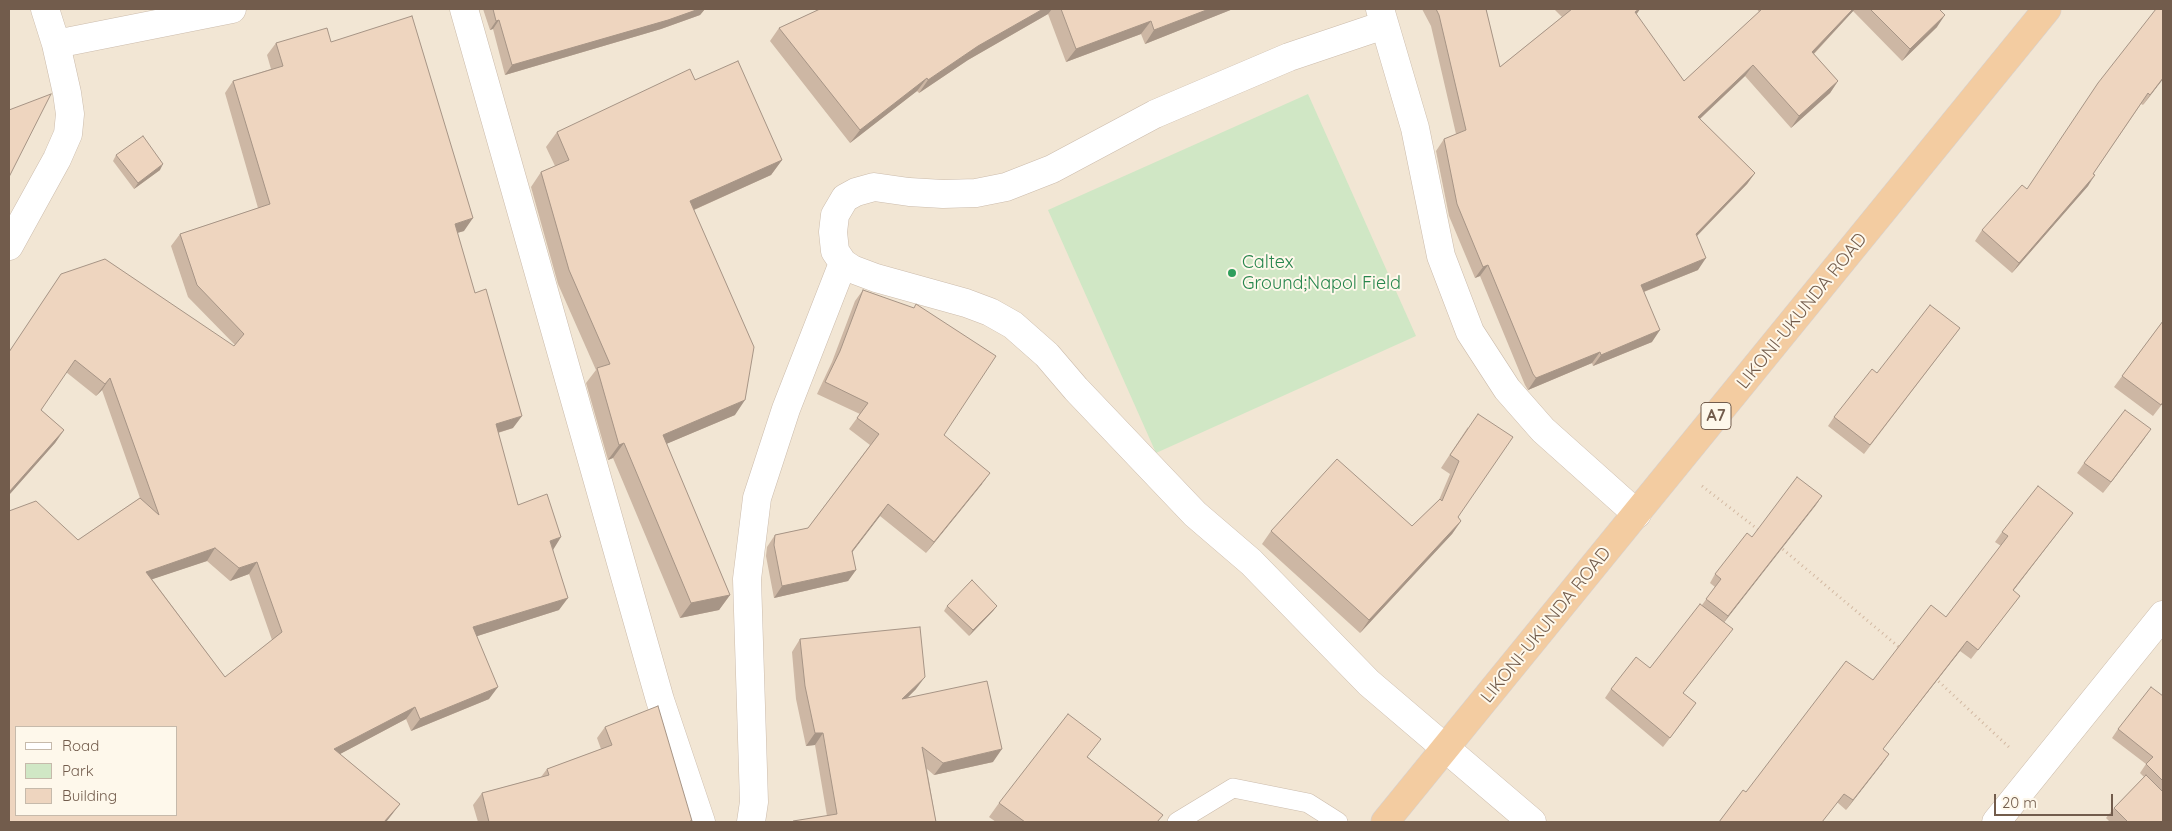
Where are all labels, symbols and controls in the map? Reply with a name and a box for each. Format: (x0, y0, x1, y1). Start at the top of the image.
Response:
street label: LIKONI-UKUNDA ROAD (1732, 229, 1872, 393)
place label: Caltex Ground;Napol Field (1242, 252, 1401, 294)
marker: Caltex Ground;Napol Field (1226, 267, 1238, 279)
road number: A7 (1701, 402, 1731, 430)
street label: LIKONI-UKUNDA ROAD (1476, 543, 1616, 707)
legend (15, 726, 178, 816)
text: Road (62, 736, 99, 755)
text: Park (62, 761, 94, 780)
scale bar (1997, 784, 2116, 816)
text: Building (62, 786, 117, 805)
text: 20 m (2002, 793, 2037, 812)

